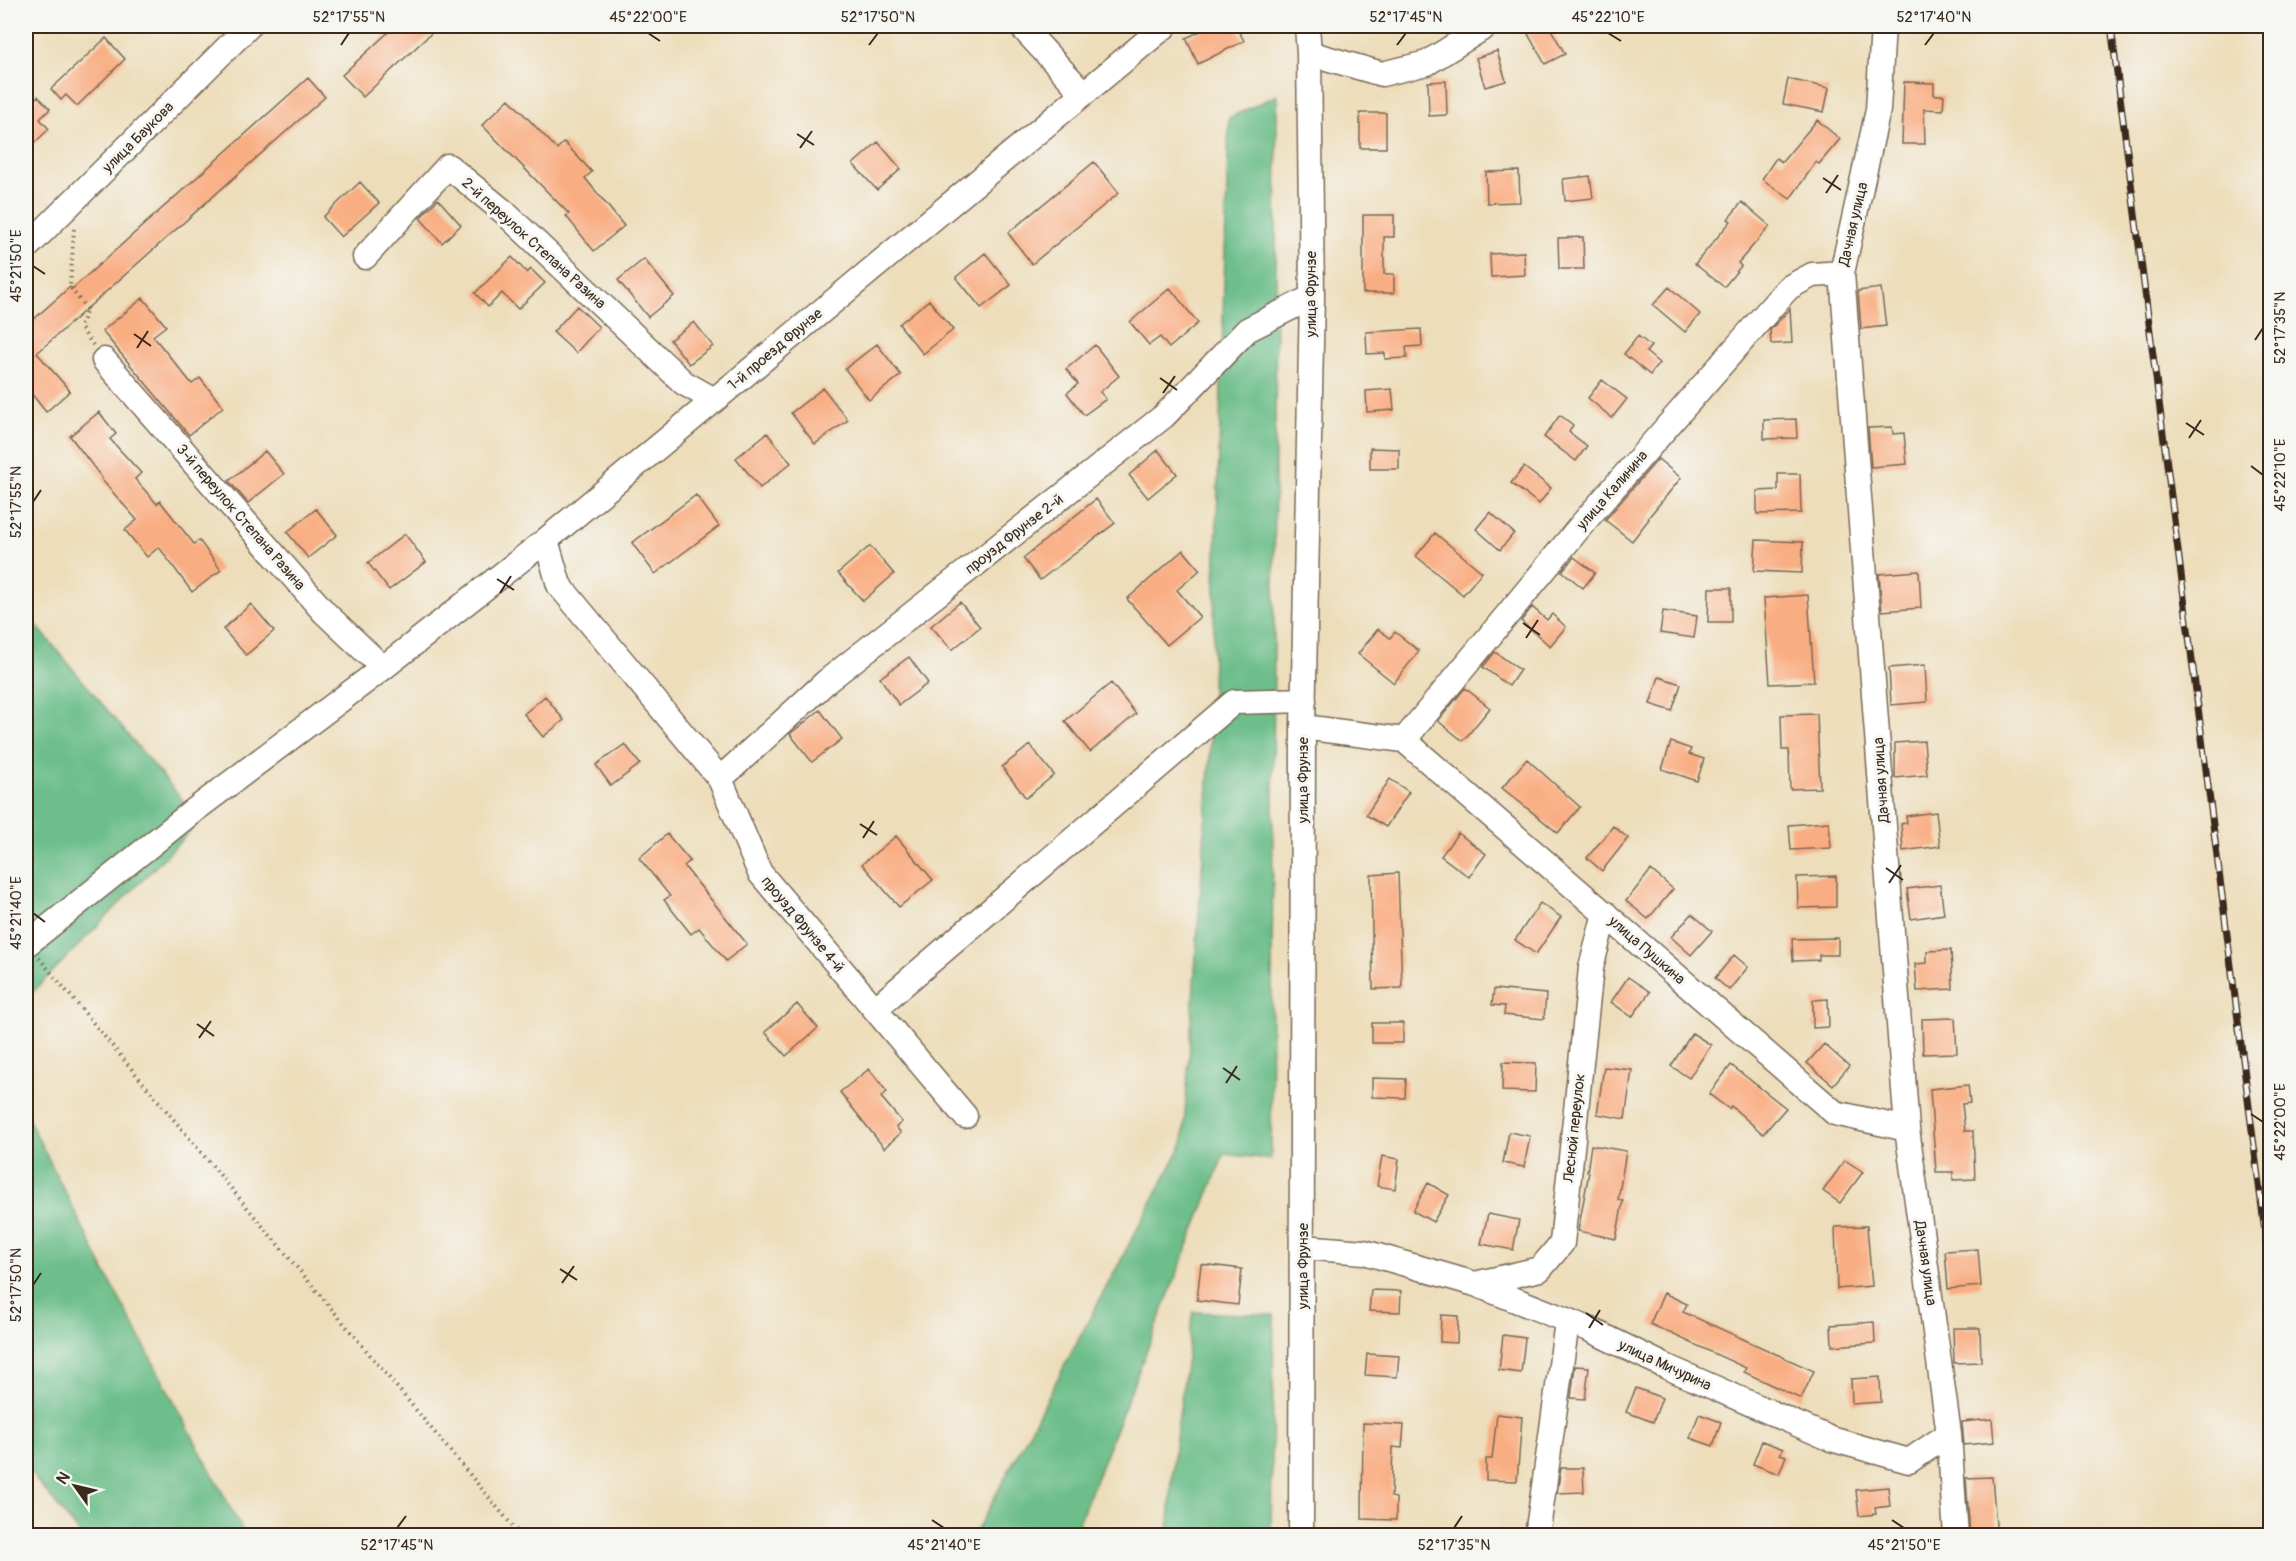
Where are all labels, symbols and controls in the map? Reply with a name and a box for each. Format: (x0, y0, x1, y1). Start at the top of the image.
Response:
text: 52°17'55"N (313, 8, 385, 27)
text: 45°22'00"E (609, 8, 687, 27)
text: 52°17'50"N (841, 8, 915, 27)
text: 52°17'45"N (1370, 8, 1442, 27)
text: 45°22'10"E (1571, 8, 1645, 27)
text: 52°17'40"N (1896, 8, 1972, 27)
street label: улица Баукова (98, 98, 178, 178)
street label: 2-й переулок Степана Разина (458, 174, 610, 313)
street label: Дачная улица (1834, 180, 1872, 269)
text: 45°21'50"E (7, 229, 26, 302)
street label: улица Фрунзе (1302, 250, 1321, 338)
text: 52°17'35"N (2271, 292, 2290, 364)
street label: 1-й проезд Фрунзе (724, 304, 827, 395)
text: 45°22'10"E (2271, 438, 2290, 512)
street label: 3-й переулок Степана Разина (172, 440, 309, 594)
street label: улица Калинина (1572, 447, 1652, 535)
text: 52°17'55"N (7, 466, 26, 538)
street label: проузд Фрунзе 2-й (961, 490, 1067, 579)
street label: улица Фрунзе (1294, 736, 1313, 824)
street label: Дачная улица (1869, 737, 1894, 824)
street label: проузд Фрунзе 4-й (757, 872, 848, 976)
text: 45°21'40"E (7, 876, 26, 950)
street label: улица Пушкина (1604, 911, 1689, 989)
street label: Лесной переулок (1559, 1072, 1590, 1185)
text: 45°22'00"E (2271, 1083, 2290, 1161)
street label: Дачная улица (1910, 1218, 1941, 1307)
street label: улица Фрунзе (1294, 1222, 1313, 1310)
text: 52°17'50"N (7, 1248, 26, 1322)
street label: улица Мичурина (1614, 1335, 1714, 1395)
north arrow (45, 1456, 105, 1516)
text: N (52, 1468, 75, 1488)
text: 52°17'45"N (361, 1536, 433, 1555)
text: 45°21'40"E (907, 1536, 981, 1555)
text: 52°17'35"N (1418, 1536, 1490, 1555)
text: 45°21'50"E (1868, 1536, 1941, 1555)

